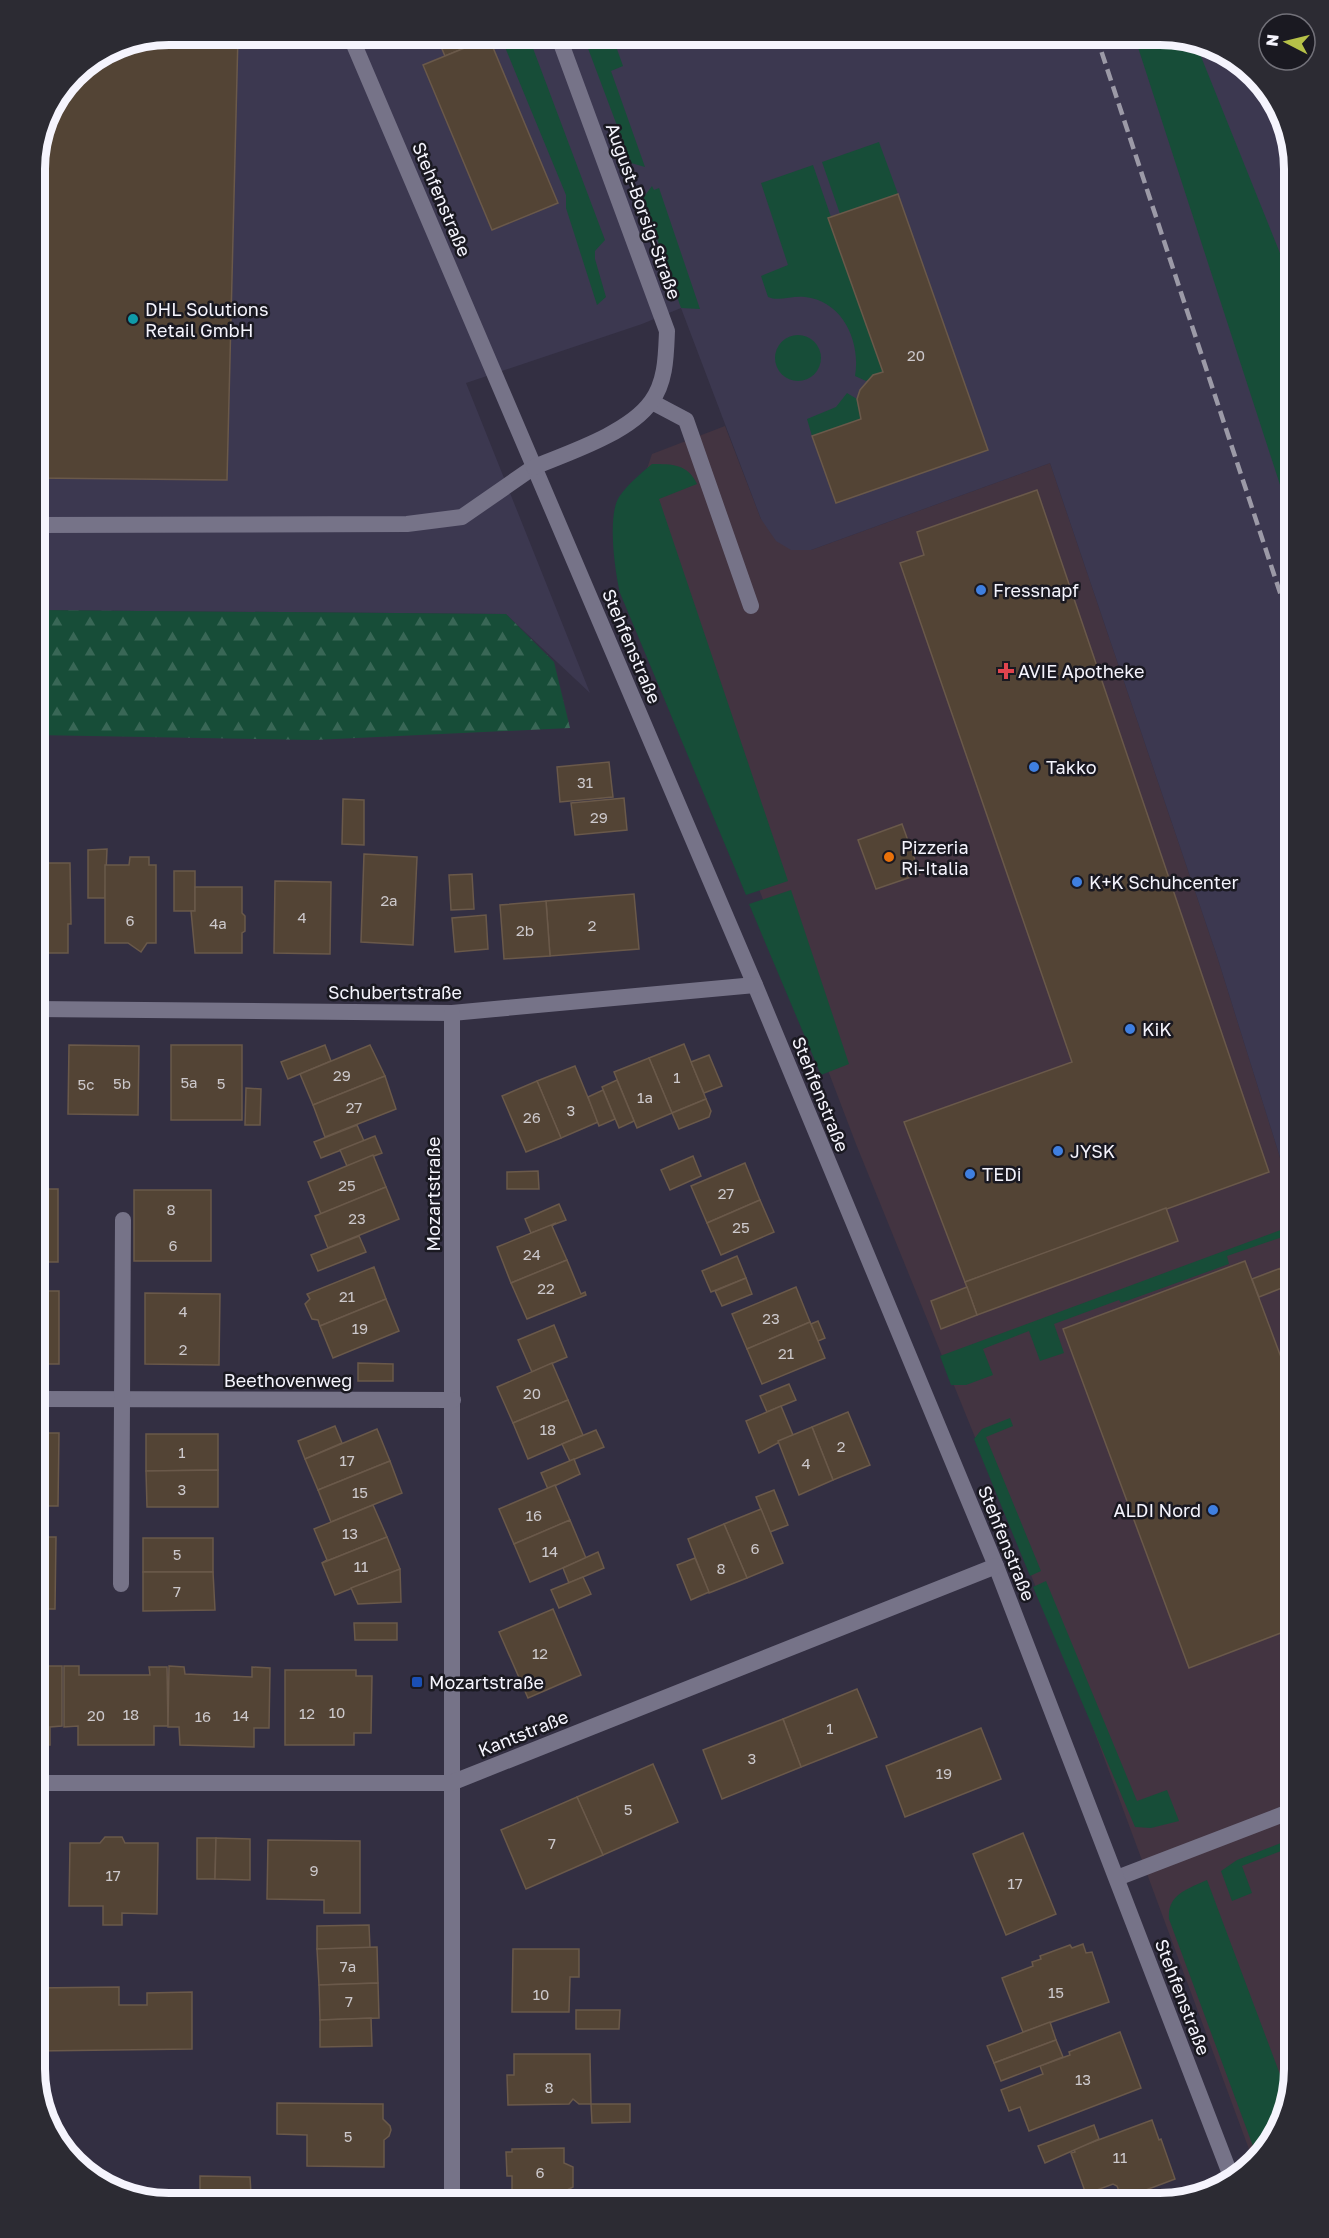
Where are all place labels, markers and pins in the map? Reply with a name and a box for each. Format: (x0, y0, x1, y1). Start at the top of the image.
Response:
place label: DHL Solutions Retail GmbH (145, 298, 268, 341)
marker: DHL Solutions Retail GmbH (126, 312, 140, 326)
place label: Fressnapf (993, 579, 1079, 601)
marker: Fressnapf (974, 583, 988, 597)
place label: AVIE Apotheke (1018, 660, 1145, 682)
marker: AVIE Apotheke (999, 664, 1013, 678)
place label: Takko (1046, 756, 1097, 778)
marker: Takko (1027, 760, 1041, 774)
place label: Pizzeria Ri-Italia (901, 836, 969, 879)
marker: Pizzeria Ri-Italia (882, 850, 896, 864)
place label: K+K Schuhcenter (1089, 871, 1238, 893)
marker: K+K Schuhcenter (1070, 875, 1084, 889)
place label: KiK (1142, 1018, 1172, 1040)
marker: KiK (1123, 1022, 1137, 1036)
place label: JYSK (1070, 1140, 1115, 1162)
marker: JYSK (1051, 1144, 1065, 1158)
place label: TEDi (982, 1163, 1022, 1185)
marker: TEDi (963, 1167, 977, 1181)
place label: ALDI Nord (1114, 1499, 1201, 1521)
marker: ALDI Nord (1206, 1503, 1220, 1517)
place label: Mozartstraße (429, 1671, 544, 1693)
marker: Mozartstraße (410, 1675, 424, 1689)

